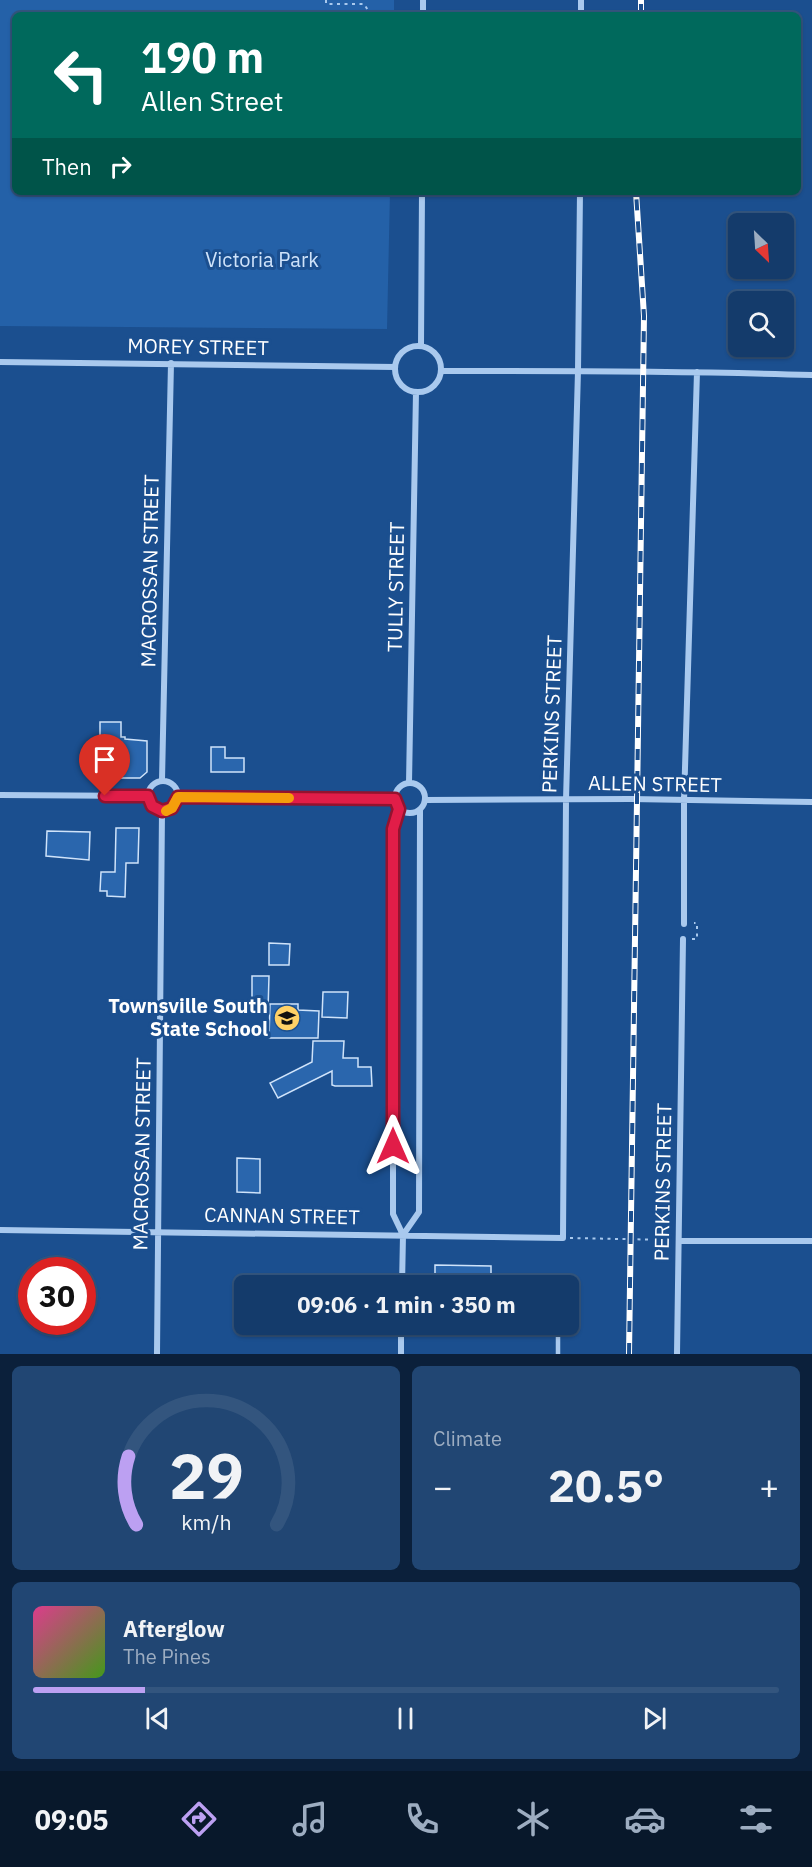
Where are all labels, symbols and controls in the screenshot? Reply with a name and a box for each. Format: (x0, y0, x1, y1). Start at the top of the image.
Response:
text: 190 m (141, 30, 264, 85)
icon: left (42, 36, 120, 114)
text: Allen Street (141, 83, 283, 118)
icon: right (104, 150, 137, 183)
text: Then (42, 152, 92, 181)
north arrow (728, 213, 794, 279)
map controls (728, 213, 794, 357)
park label: Victoria Park (205, 246, 319, 273)
button: search (728, 291, 794, 357)
street label: MOREY STREET (127, 332, 269, 361)
street label: MACROSSAN STREET (134, 474, 165, 668)
street label: TULLY STREET (381, 522, 410, 652)
street label: PERKINS STREET (535, 635, 568, 793)
pin (79, 734, 130, 796)
icon: arrive (88, 743, 121, 776)
street label: ALLEN STREET (588, 769, 722, 798)
place label: Townsville South State School (108, 992, 268, 1042)
school or university icon: Townsville South State School (272, 1003, 302, 1033)
street label: MACROSSAN STREET (126, 1057, 157, 1251)
street label: PERKINS STREET (648, 1103, 677, 1261)
position arrow (361, 1114, 425, 1178)
street label: CANNAN STREET (204, 1201, 360, 1230)
speed limit sign: 30 (18, 1257, 96, 1335)
text: 09:06 · 1 min · 350 m (297, 1290, 516, 1319)
text: Climate (433, 1425, 502, 1452)
text: 29 (169, 1435, 243, 1516)
text: 20.5° (548, 1456, 664, 1514)
text: − (433, 1465, 453, 1508)
text: + (759, 1465, 779, 1508)
text: km/h (181, 1508, 231, 1536)
text: Afterglow (123, 1614, 225, 1643)
text: The Pines (123, 1643, 211, 1670)
icon: previous (141, 1702, 174, 1735)
icon: pause (389, 1702, 422, 1735)
icon: next (638, 1702, 671, 1735)
icon: directions (178, 1798, 220, 1840)
icon: music (289, 1798, 331, 1840)
icon: phone (401, 1798, 443, 1840)
icon: climate (512, 1798, 554, 1840)
icon: car (624, 1798, 666, 1840)
icon: filters (735, 1798, 777, 1840)
text: 09:05 (35, 1802, 108, 1837)

